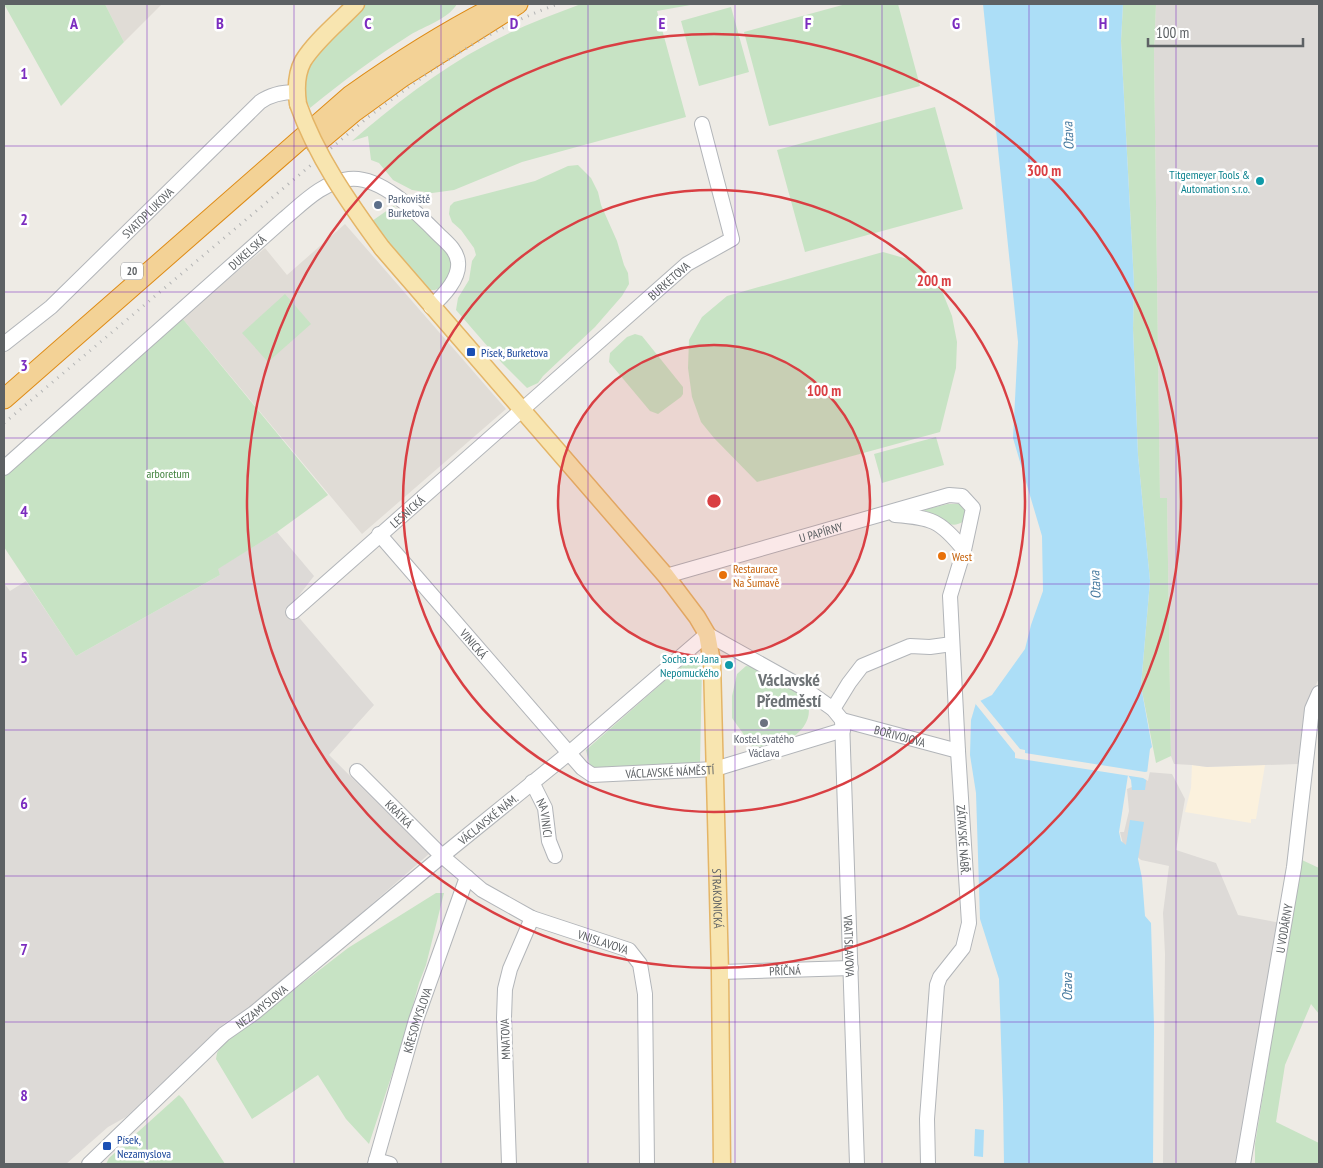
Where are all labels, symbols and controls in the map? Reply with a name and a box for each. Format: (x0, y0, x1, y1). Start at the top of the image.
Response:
text: A (69, 13, 79, 33)
text: B (216, 13, 224, 33)
text: C (364, 13, 372, 33)
text: D (510, 13, 519, 33)
text: E (659, 13, 666, 33)
text: F (805, 13, 812, 33)
text: G (952, 13, 960, 33)
text: H (1099, 13, 1107, 33)
scale bar (1148, 15, 1303, 47)
text: 100 m (1156, 23, 1189, 42)
text: 1 (20, 63, 28, 83)
water label: Otava (1058, 120, 1078, 151)
text: 300 m (1027, 161, 1061, 180)
place label: Titgemeyer Tools & Automation s.r.o. (1169, 167, 1250, 196)
marker: Titgemeyer Tools & Automation s.r.o. (1254, 175, 1266, 187)
street label: SVATOPLUKOVA (119, 184, 177, 241)
place label: Parkoviště Burketova (388, 191, 430, 220)
marker: Parkoviště Burketova (372, 199, 384, 211)
text: 2 (20, 209, 28, 229)
street label: DUKELSKÁ (225, 231, 269, 273)
street label: BURKETOVA (645, 258, 693, 303)
road number: 20 (121, 262, 143, 280)
text: 200 m (917, 271, 951, 290)
place label: Písek, Burketova (481, 345, 548, 360)
marker: Písek, Burketova (465, 346, 477, 358)
text: 3 (20, 355, 28, 375)
text: 100 m (807, 381, 841, 400)
park label: arboretum (146, 466, 190, 481)
street label: LESNICKÁ (386, 492, 428, 531)
centre of rings (705, 492, 723, 510)
text: 4 (20, 501, 28, 521)
street label: U PAPÍRNY (797, 518, 845, 545)
place label: West (952, 549, 973, 564)
marker: West (936, 550, 948, 562)
place label: Restaurace Na Šumavě (733, 561, 779, 590)
marker: Restaurace Na Šumavě (717, 569, 729, 581)
water label: Otava (1085, 569, 1105, 600)
street label: VINICKÁ (456, 625, 491, 662)
text: 5 (20, 647, 28, 667)
place label: Socha sv. Jana Nepomuckého (660, 651, 719, 680)
marker: Socha sv. Jana Nepomuckého (723, 659, 735, 671)
district label: Václavské Předměstí (757, 668, 821, 712)
marker: Kostel svatého Václava (758, 717, 770, 729)
street label: BOŘIVOJOVA (873, 721, 928, 750)
place label: Kostel svatého Václava (734, 731, 794, 760)
street label: VÁCLAVSKÉ NÁMĚSTÍ (624, 762, 715, 781)
street label: VÁCLAVSKÉ NÁM. (454, 790, 521, 848)
text: 6 (20, 793, 28, 813)
street label: KRÁTKÁ (382, 796, 417, 831)
street label: NA VINICI (534, 796, 556, 839)
street label: ZÁTAVSKÉ NÁBŘ. (954, 804, 973, 875)
street label: STRAKONICKÁ (710, 868, 726, 929)
street label: U VODÁRNY (1272, 902, 1295, 954)
street label: VRATISLAVOVA (841, 914, 858, 978)
street label: VNISLAVOVA (575, 926, 631, 957)
text: 7 (20, 939, 28, 959)
street label: PŘÍČNÁ (769, 962, 801, 978)
water label: Otava (1058, 972, 1076, 1001)
street label: NEZAMYSLOVA (232, 981, 291, 1031)
street label: KŘESOMYSLOVA (400, 985, 435, 1055)
street label: MNATOVA (497, 1018, 513, 1060)
text: 8 (20, 1085, 28, 1105)
place label: Písek, Nezamyslova (117, 1132, 171, 1161)
marker: Písek, Nezamyslova (101, 1140, 113, 1152)

